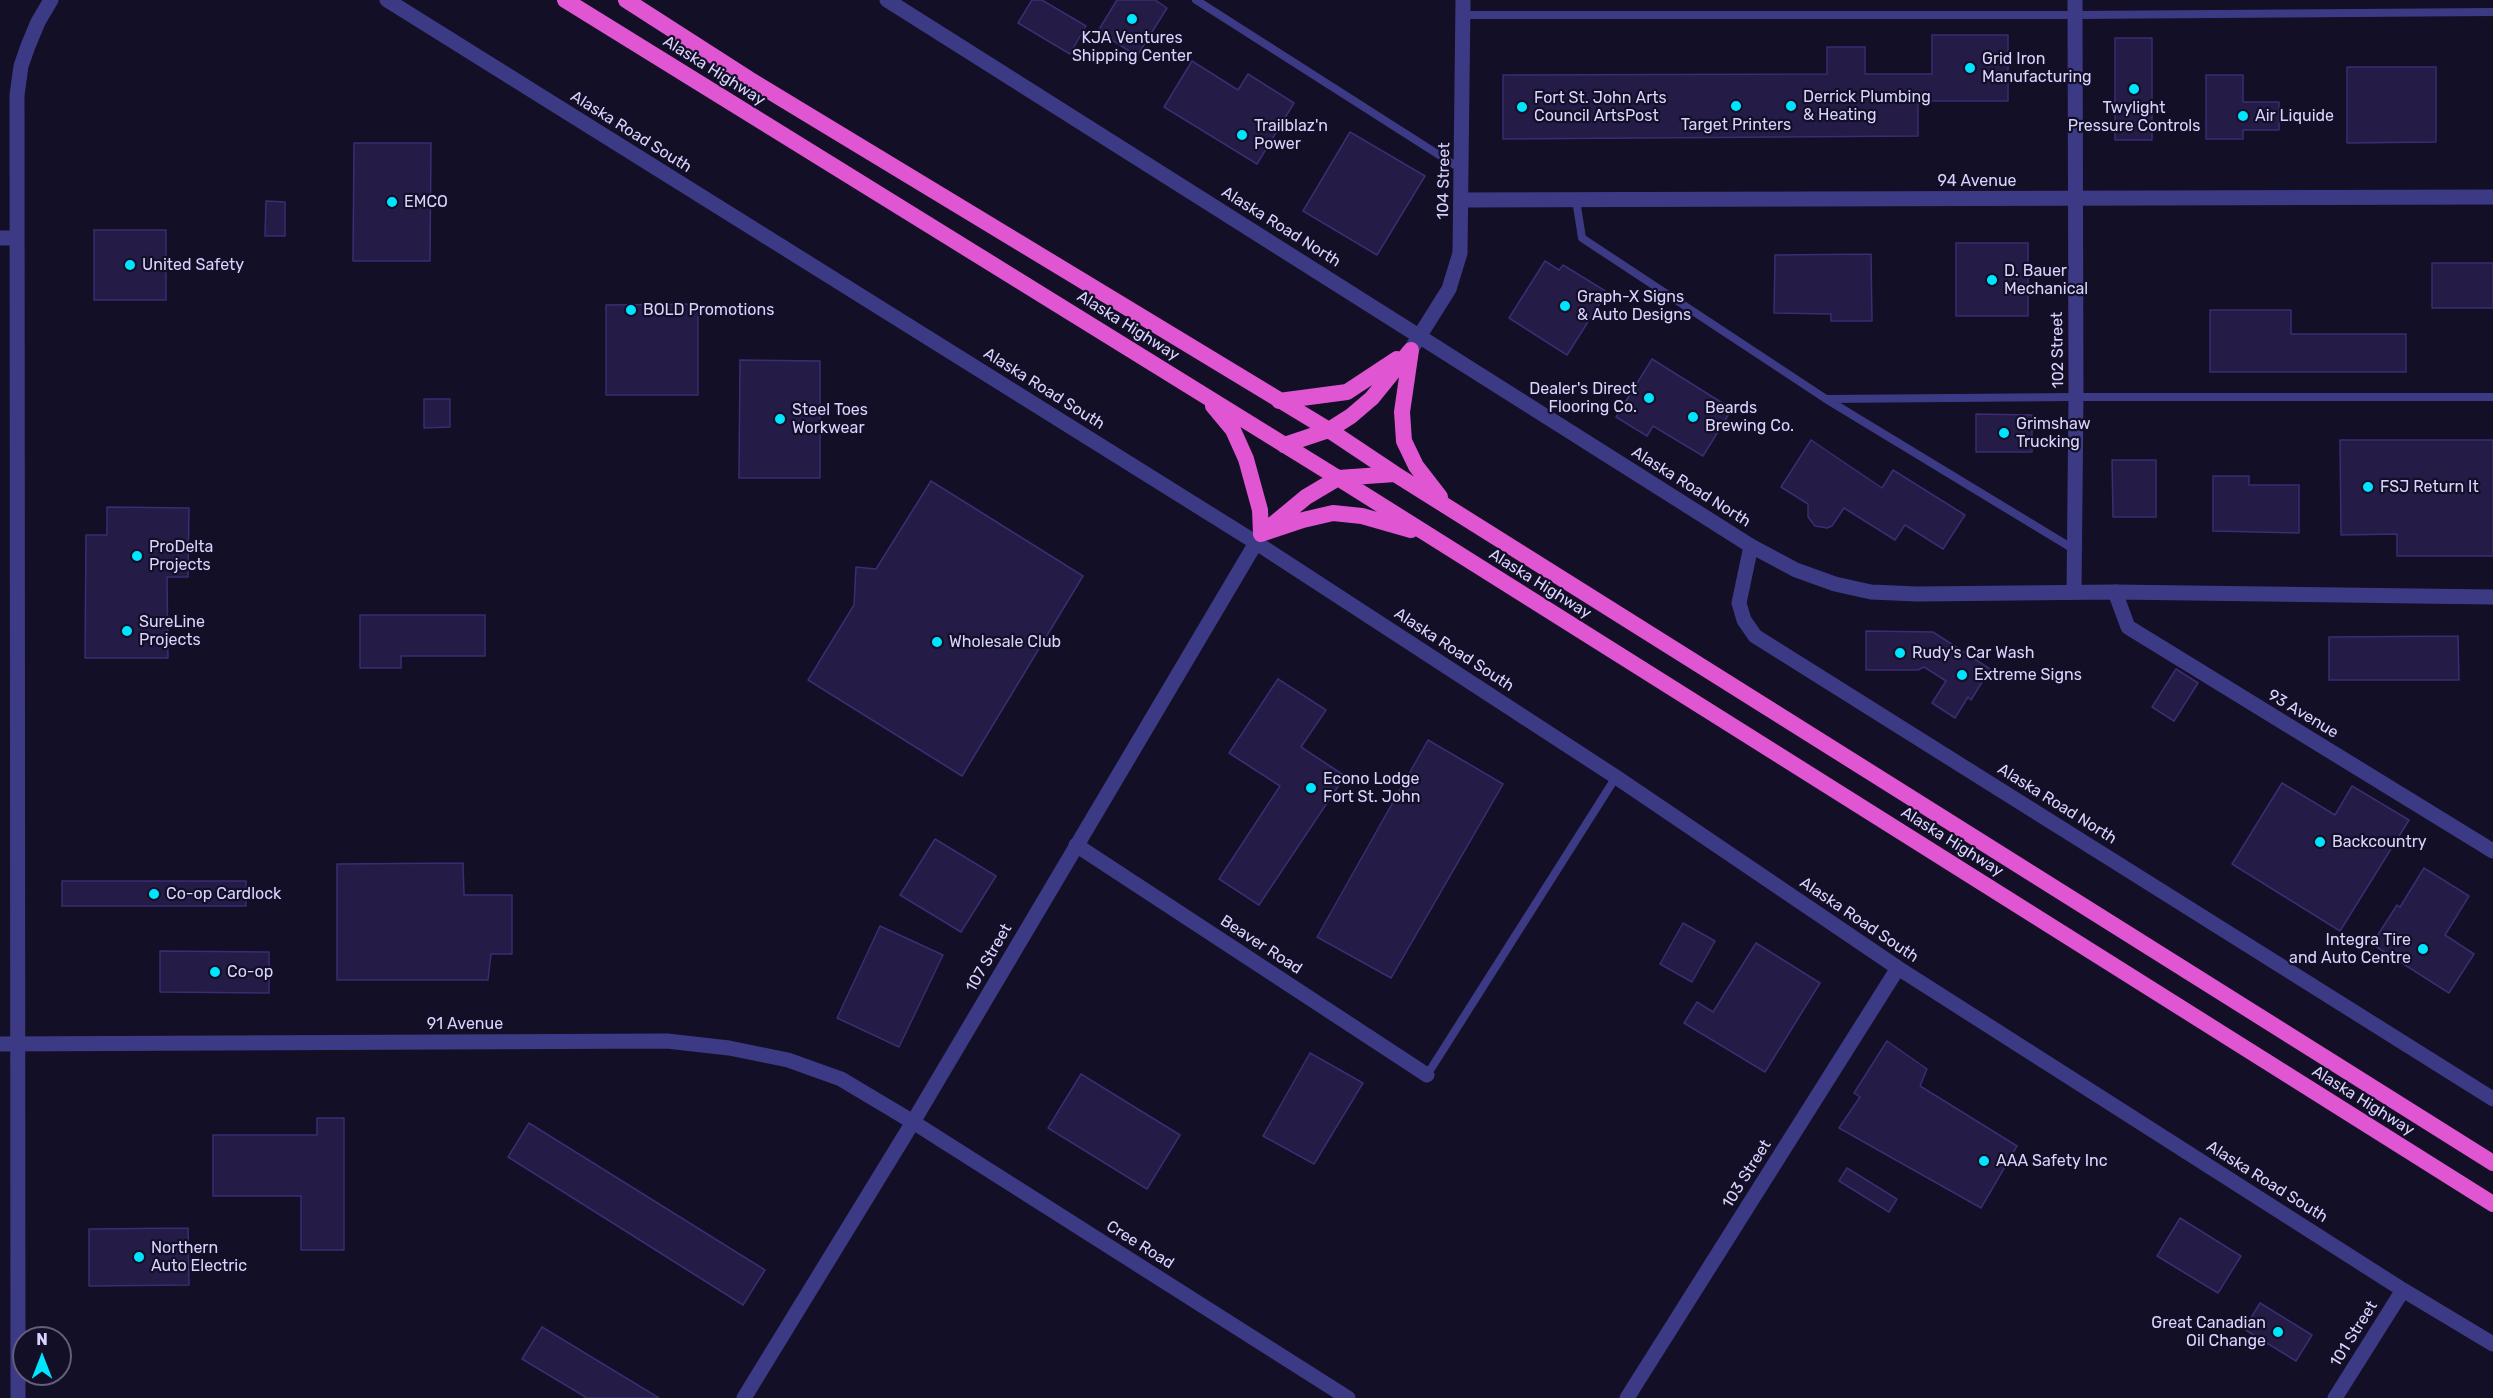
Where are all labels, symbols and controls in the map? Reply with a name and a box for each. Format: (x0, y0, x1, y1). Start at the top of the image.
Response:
marker: KJA Ventures Shipping Center (1125, 12, 1139, 26)
place label: KJA Ventures Shipping Center (1072, 28, 1192, 66)
street label: Alaska Highway (659, 32, 769, 110)
place label: Grid Iron Manufacturing (1982, 49, 2092, 87)
marker: Grid Iron Manufacturing (1963, 61, 1977, 75)
marker: Twylight Pressure Controls (2127, 82, 2141, 96)
street label: Alaska Road South (567, 87, 695, 177)
place label: Derrick Plumbing & Heating (1803, 87, 1931, 125)
place label: Fort St. John Arts Council ArtsPost (1534, 88, 1667, 126)
place label: Twylight Pressure Controls (2068, 98, 2200, 136)
marker: Target Printers (1729, 99, 1743, 113)
marker: Derrick Plumbing & Heating (1784, 99, 1798, 113)
marker: Fort St. John Arts Council ArtsPost (1515, 100, 1529, 114)
place label: Air Liquide (2255, 106, 2334, 126)
marker: Air Liquide (2236, 109, 2250, 123)
place label: Target Printers (1681, 115, 1791, 135)
place label: Trailblaz'n Power (1254, 116, 1328, 154)
marker: Trailblaz'n Power (1235, 128, 1249, 142)
street label: 104 Street (1434, 142, 1454, 220)
street label: 94 Avenue (1937, 171, 2017, 191)
street label: Alaska Road North (1218, 183, 1344, 271)
place label: EMCO (404, 192, 448, 212)
marker: EMCO (385, 195, 399, 209)
place label: United Safety (142, 255, 244, 275)
marker: United Safety (123, 258, 137, 272)
place label: D. Bauer Mechanical (2004, 261, 2088, 299)
marker: D. Bauer Mechanical (1985, 273, 1999, 287)
street label: Alaska Highway (1073, 287, 1183, 365)
place label: Graph-X Signs & Auto Designs (1577, 287, 1691, 325)
marker: Graph-X Signs & Auto Designs (1558, 299, 1572, 313)
place label: BOLD Promotions (643, 300, 774, 320)
marker: BOLD Promotions (624, 303, 638, 317)
street label: 102 Street (2048, 312, 2068, 388)
street label: Alaska Road South (980, 344, 1108, 434)
place label: Dealer's Direct Flooring Co. (1529, 379, 1637, 417)
marker: Dealer's Direct Flooring Co. (1642, 391, 1656, 405)
place label: Beards Brewing Co. (1705, 398, 1794, 436)
place label: Steel Toes Workwear (792, 400, 868, 438)
marker: Beards Brewing Co. (1686, 410, 1700, 424)
marker: Steel Toes Workwear (773, 412, 787, 426)
place label: Grimshaw Trucking (2016, 414, 2091, 452)
marker: Grimshaw Trucking (1997, 426, 2011, 440)
street label: Alaska Road North (1628, 443, 1754, 531)
place label: FSJ Return It (2380, 477, 2479, 497)
marker: FSJ Return It (2361, 480, 2375, 494)
place label: ProDelta Projects (149, 537, 213, 575)
street label: Alaska Highway (1485, 545, 1595, 623)
marker: ProDelta Projects (130, 549, 144, 563)
street label: Alaska Road South (1390, 604, 1518, 696)
place label: SureLine Projects (139, 612, 205, 650)
marker: SureLine Projects (120, 624, 134, 638)
place label: Wholesale Club (949, 632, 1061, 652)
marker: Wholesale Club (930, 635, 944, 649)
place label: Rudy's Car Wash (1912, 643, 2034, 663)
marker: Rudy's Car Wash (1893, 646, 1907, 660)
place label: Extreme Signs (1974, 665, 2082, 685)
marker: Extreme Signs (1955, 668, 1969, 682)
street label: 93 Avenue (2264, 685, 2342, 743)
street label: Alaska Road North (1994, 760, 2120, 848)
place label: Econo Lodge Fort St. John (1323, 769, 1421, 807)
marker: Econo Lodge Fort St. John (1304, 781, 1318, 795)
street label: Alaska Highway (1897, 803, 2007, 881)
place label: Backcountry (2332, 832, 2427, 852)
marker: Backcountry (2313, 835, 2327, 849)
street label: Alaska Road South (1796, 873, 1922, 967)
place label: Co-op Cardlock (166, 884, 281, 904)
marker: Co-op Cardlock (147, 887, 161, 901)
street label: Beaver Road (1216, 911, 1306, 979)
street label: 107 Street (962, 921, 1016, 995)
place label: Integra Tire and Auto Centre (2289, 930, 2411, 968)
marker: Integra Tire and Auto Centre (2416, 942, 2430, 956)
place label: Co-op (227, 962, 273, 982)
marker: Co-op (208, 965, 222, 979)
street label: 91 Avenue (427, 1014, 503, 1034)
street label: Alaska Highway (2308, 1062, 2418, 1140)
street label: 103 Street (1719, 1136, 1775, 1212)
street label: Alaska Road South (2203, 1137, 2331, 1227)
place label: AAA Safety Inc (1996, 1151, 2108, 1171)
marker: AAA Safety Inc (1977, 1154, 1991, 1168)
street label: Cree Road (1103, 1217, 1177, 1273)
place label: Northern Auto Electric (151, 1238, 247, 1276)
marker: Northern Auto Electric (132, 1250, 146, 1264)
street label: 101 Street (2326, 1298, 2382, 1370)
place label: Great Canadian Oil Change (2151, 1313, 2266, 1351)
marker: Great Canadian Oil Change (2271, 1325, 2285, 1339)
north arrow (12, 1326, 72, 1386)
text: N (36, 1330, 48, 1349)

